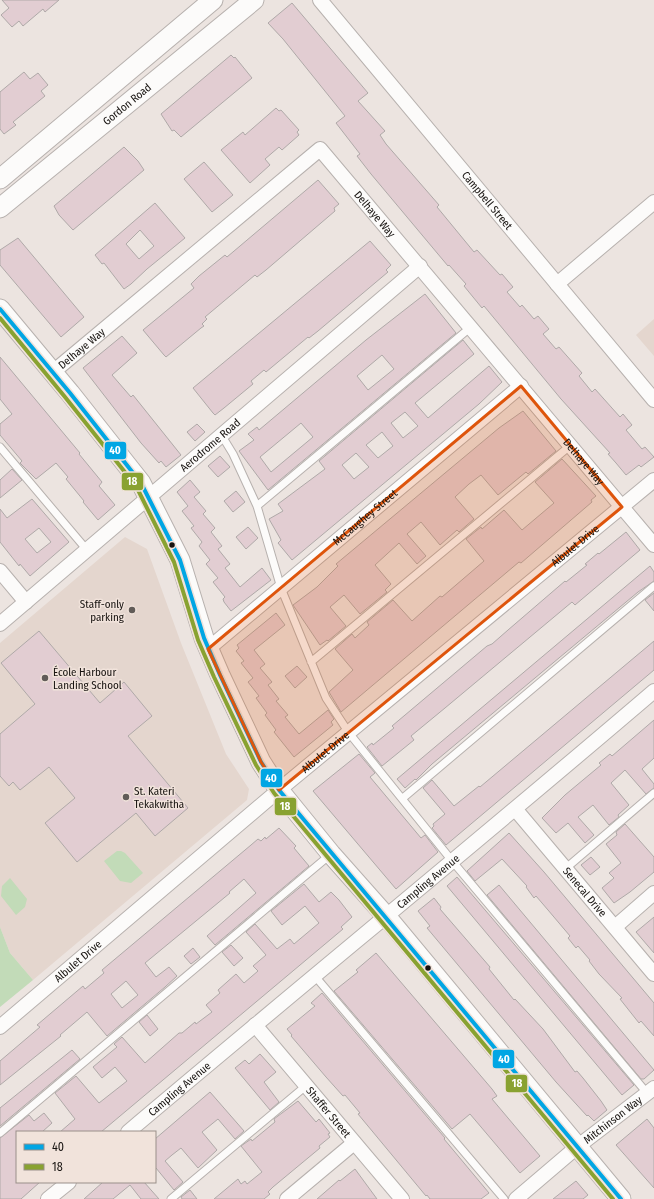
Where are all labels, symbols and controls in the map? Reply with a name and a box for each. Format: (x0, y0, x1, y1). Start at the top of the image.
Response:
street label: Gordon Road (100, 81, 154, 128)
street label: Campbell Street (459, 169, 516, 232)
street label: Delhaye Way (352, 188, 398, 240)
street label: Delhaye Way (55, 325, 107, 371)
street label: Aerodrome Road (177, 416, 243, 474)
street label: Delhaye Way (561, 436, 607, 488)
line badge: 40 (104, 441, 127, 460)
text: 40 (109, 444, 121, 457)
line badge: 18 (121, 472, 144, 491)
text: 18 (127, 475, 137, 488)
street label: McCaughey Street (330, 486, 400, 548)
street label: Albulet Drive (548, 522, 601, 569)
unlabelled marker (167, 540, 177, 550)
place label: Staff-only parking (80, 598, 125, 624)
marker: Staff-only parking (127, 605, 137, 615)
place label: École Harbour Landing School (53, 665, 122, 692)
marker: École Harbour Landing School (40, 673, 50, 683)
street label: Albulet Drive (299, 728, 352, 775)
line badge: 40 (260, 768, 283, 788)
text: 40 (265, 772, 277, 785)
place label: St. Kateri Tekakwitha (134, 785, 184, 811)
marker: St. Kateri Tekakwitha (121, 792, 131, 802)
line badge: 18 (274, 797, 297, 816)
text: 18 (280, 800, 290, 813)
street label: Campling Avenue (394, 851, 462, 911)
street label: Senecal Drive (560, 864, 609, 919)
street label: Albulet Drive (51, 937, 104, 985)
unlabelled marker (423, 963, 433, 973)
line badge: 40 (492, 1049, 515, 1069)
text: 40 (498, 1053, 510, 1066)
street label: Campling Avenue (145, 1059, 213, 1119)
line badge: 18 (505, 1074, 528, 1093)
text: 18 (512, 1077, 522, 1090)
street label: Shaffer Street (304, 1084, 354, 1140)
street label: Mitchinson Way (581, 1093, 644, 1146)
legend (16, 1131, 156, 1183)
text: 40 (52, 1140, 64, 1154)
text: 18 (52, 1160, 63, 1174)

